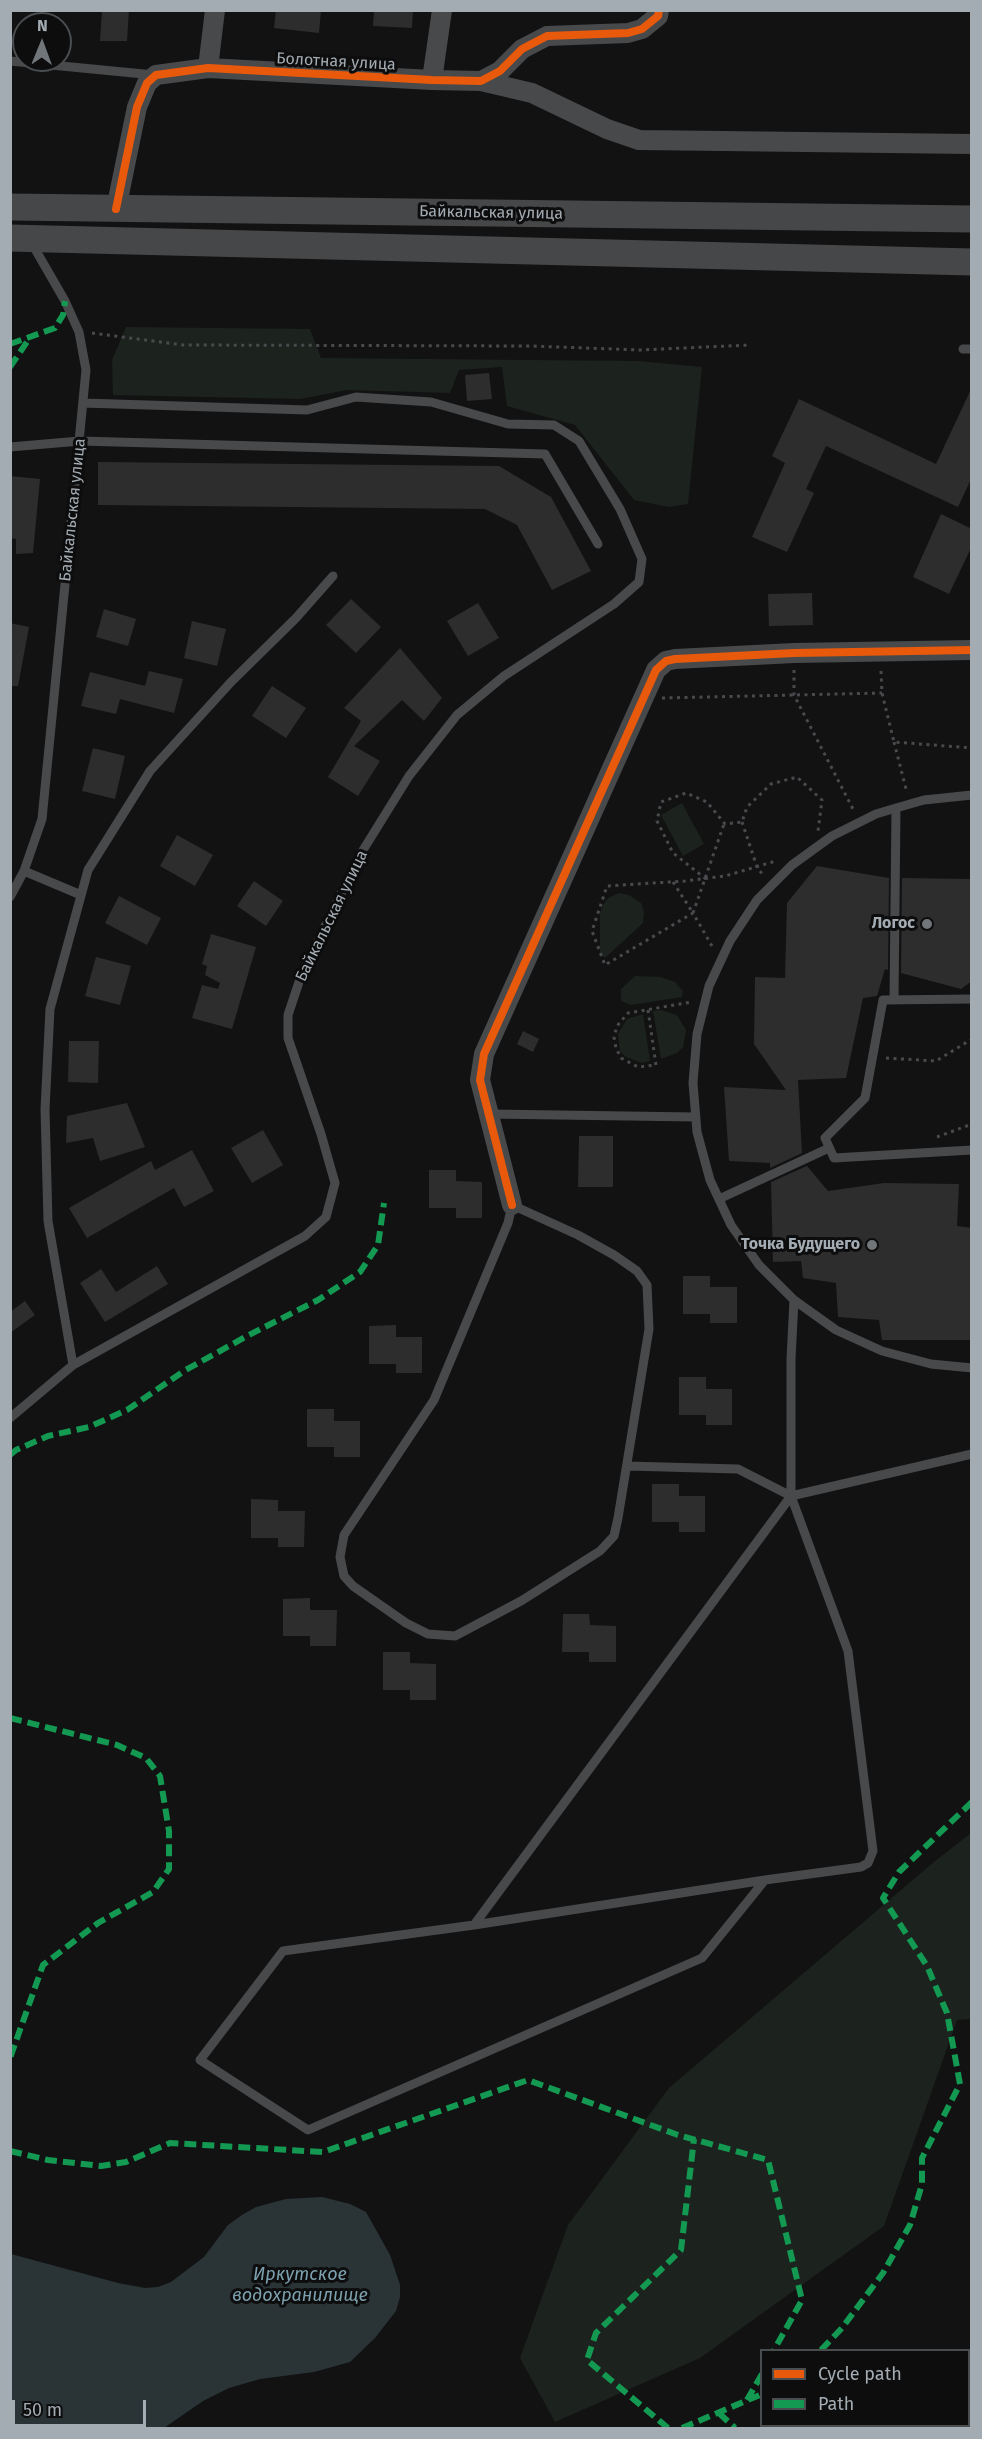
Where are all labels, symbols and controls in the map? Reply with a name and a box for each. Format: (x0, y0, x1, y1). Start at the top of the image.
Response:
north arrow (12, 12, 72, 72)
text: N (37, 16, 48, 35)
street label: Болотная улица (276, 49, 396, 75)
street label: Байкальская улица (419, 202, 563, 224)
street label: Байкальская улица (56, 437, 90, 583)
street label: Байкальская улица (292, 847, 372, 985)
place label: Логос (872, 914, 915, 934)
marker: Логос (920, 917, 934, 931)
place label: Точка Будущего (741, 1235, 860, 1255)
marker: Точка Будущего (865, 1238, 879, 1252)
water label: Иркутское водохранилище (232, 2264, 368, 2306)
legend (760, 2349, 970, 2427)
text: Cycle path (818, 2363, 902, 2385)
scale bar (15, 2388, 148, 2426)
text: Path (818, 2393, 854, 2415)
text: 50 m (23, 2399, 62, 2421)

